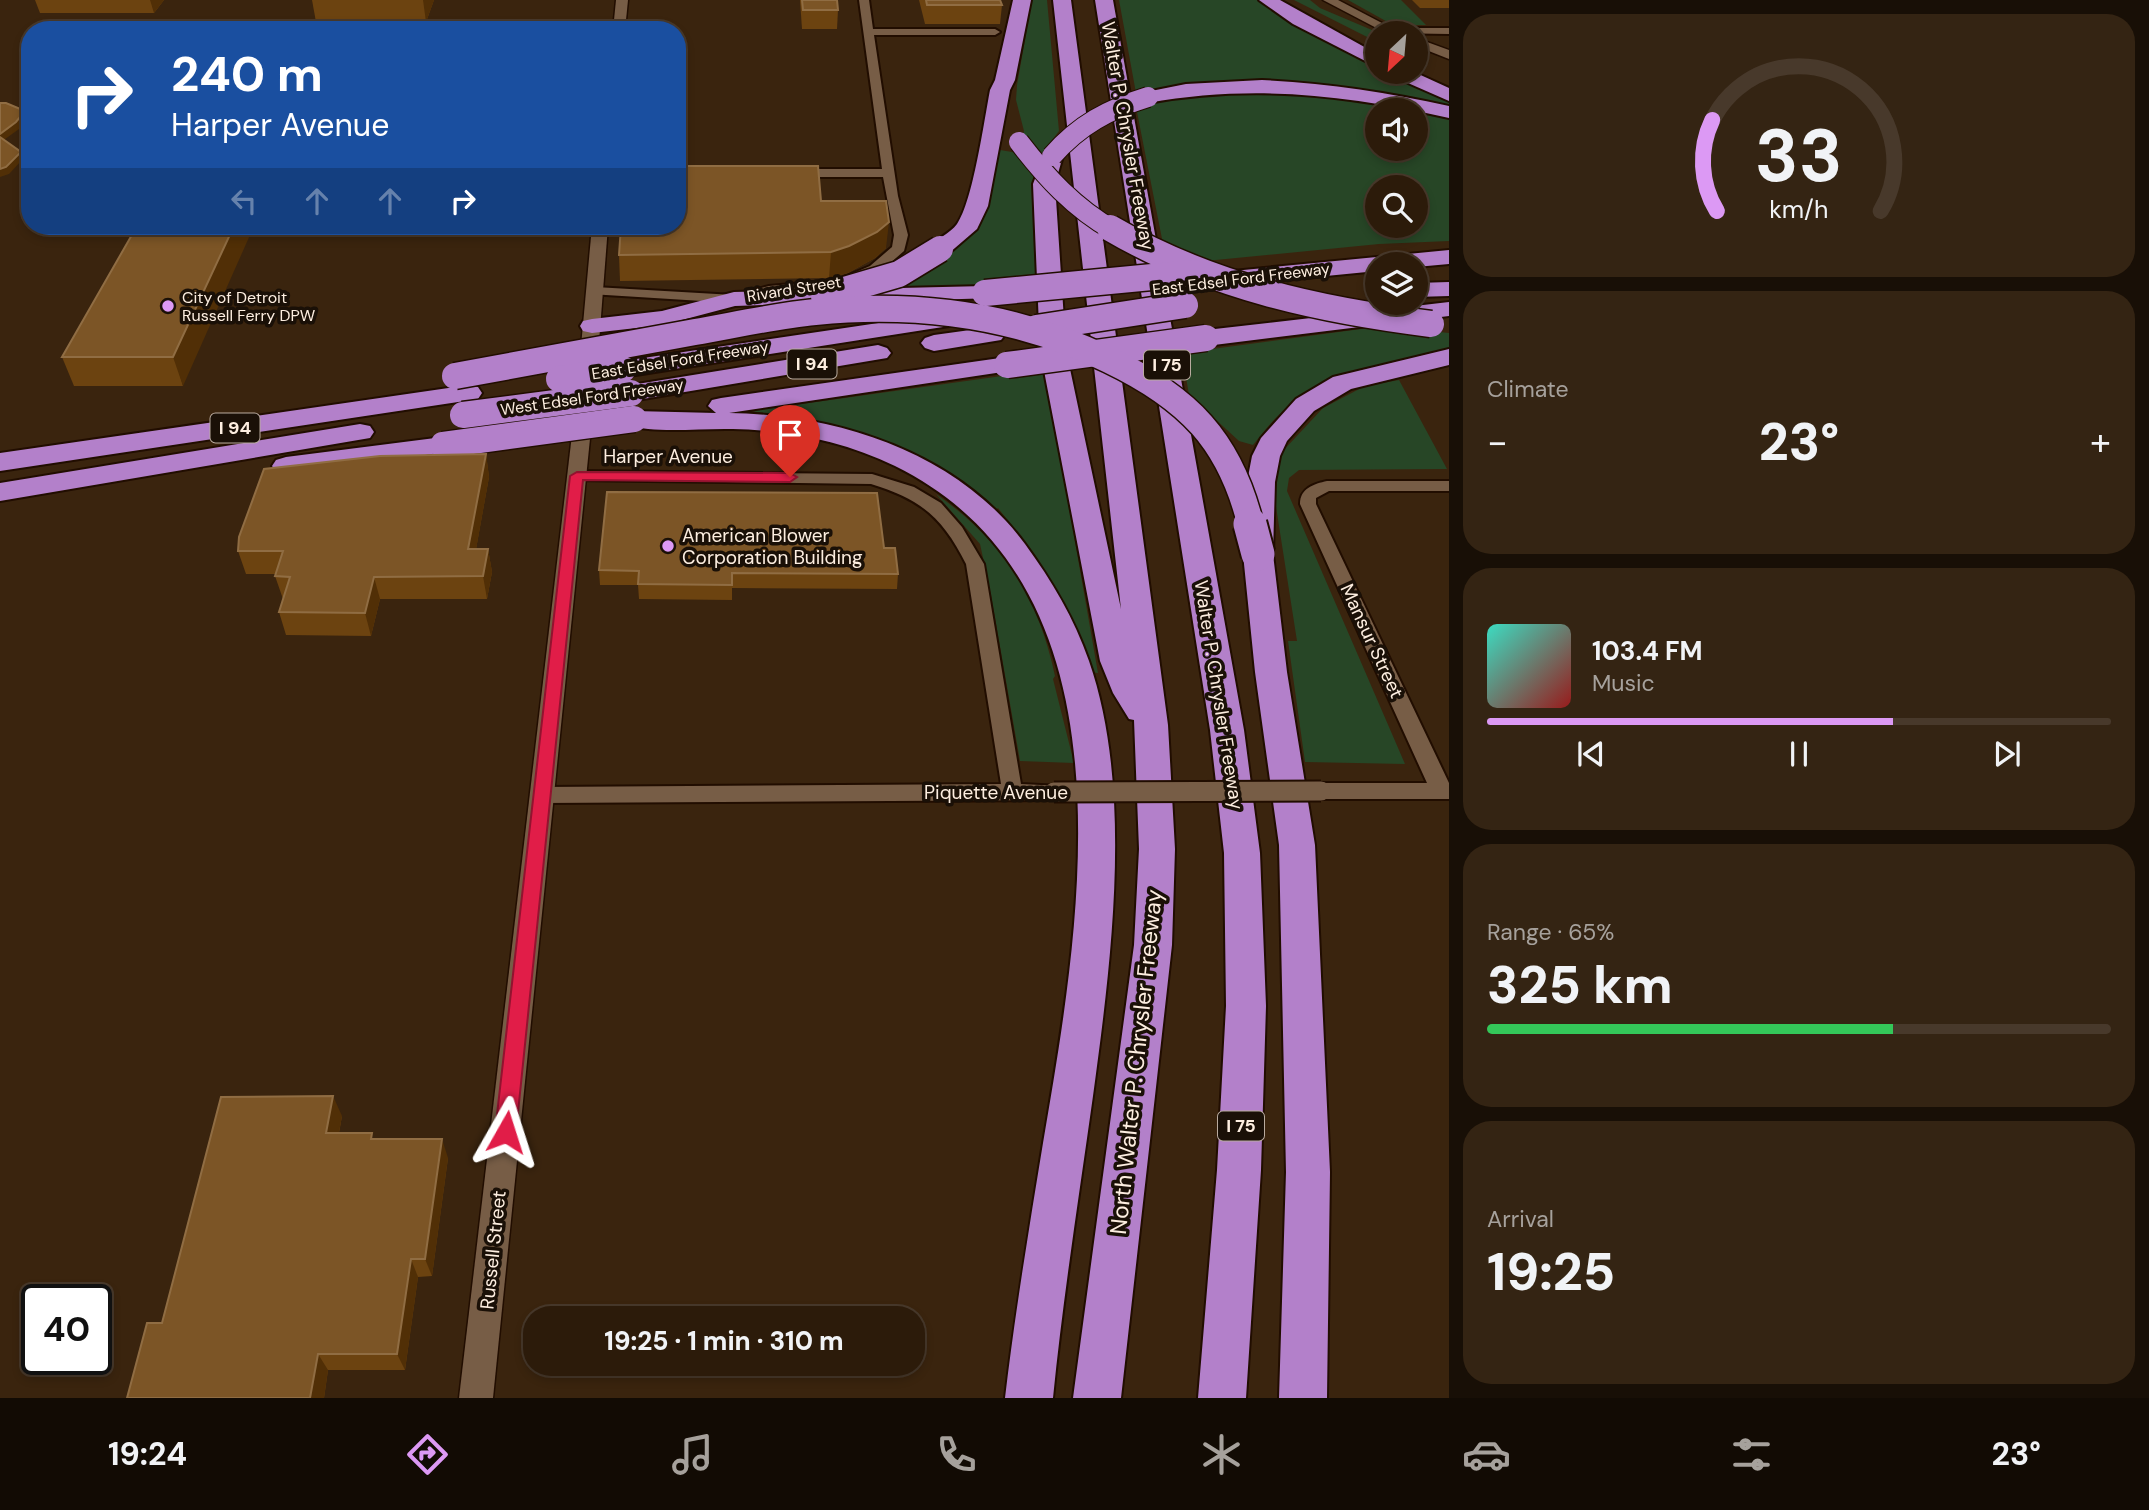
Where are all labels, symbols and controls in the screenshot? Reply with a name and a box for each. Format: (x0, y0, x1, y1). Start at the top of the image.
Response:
street label: Walter P. Chrysler Freeway (1096, 20, 1160, 253)
north arrow (1365, 21, 1428, 84)
map controls (1365, 21, 1428, 315)
text: 240 m (171, 42, 323, 106)
icon: right (56, 49, 147, 140)
button: sound (1365, 98, 1428, 161)
text: Harper Avenue (171, 104, 389, 146)
text: 33 (1755, 110, 1843, 205)
button: search (1365, 175, 1428, 238)
icon: left (225, 182, 263, 220)
icon: ahead (298, 182, 336, 220)
icon: ahead (371, 182, 409, 220)
icon: right (444, 182, 482, 220)
text: km/h (1769, 193, 1829, 226)
button: layers (1365, 252, 1428, 315)
street label: East Edsel Ford Freeway (1151, 258, 1331, 300)
street label: Rivard Street (745, 271, 843, 307)
place label: City of Detroit Russell Ferry DPW (182, 287, 316, 326)
marker: City of Detroit Russell Ferry DPW (160, 298, 176, 314)
street label: East Edsel Ford Freeway (590, 336, 770, 384)
road number: I 94 (788, 350, 836, 378)
road number: I 75 (1144, 351, 1190, 380)
street label: West Edsel Ford Freeway (499, 374, 685, 420)
text: Climate (1487, 374, 1569, 404)
pin (760, 405, 820, 477)
text: 23° (1759, 408, 1839, 476)
road number: I 94 (210, 414, 260, 442)
icon: arrive (771, 416, 809, 454)
text: − (1487, 417, 1508, 467)
text: + (2090, 417, 2111, 467)
street label: Harper Avenue (603, 444, 733, 469)
place label: American Blower Corporation Building (682, 523, 863, 570)
marker: American Blower Corporation Building (660, 538, 676, 554)
street label: Walter P. Chrysler Freeway (1189, 579, 1250, 812)
street label: Mansur Street (1335, 580, 1409, 702)
text: 103.4 FM (1592, 634, 1703, 668)
text: Music (1592, 668, 1655, 698)
icon: previous (1572, 735, 1610, 773)
icon: pause (1780, 735, 1818, 773)
icon: next (1988, 735, 2026, 773)
street label: Piquette Avenue (924, 780, 1068, 805)
street label: North Walter P. Chrysler Freeway (1103, 888, 1169, 1236)
text: Range · 65% (1487, 917, 1614, 947)
text: 325 km (1487, 951, 1673, 1019)
position arrow (469, 1095, 543, 1169)
road number: I 75 (1218, 1112, 1264, 1140)
street label: Russell Street (474, 1189, 512, 1311)
text: Arrival (1487, 1204, 1554, 1234)
text: 19:25 (1487, 1238, 1615, 1306)
speed limit sign: 40 (21, 1284, 112, 1375)
text: 19:25 · 1 min · 310 m (604, 1324, 844, 1358)
icon: directions (403, 1430, 452, 1479)
icon: music (668, 1430, 717, 1479)
icon: phone (932, 1430, 981, 1479)
icon: climate (1197, 1430, 1246, 1479)
icon: car (1462, 1430, 1511, 1479)
icon: filters (1727, 1430, 1776, 1479)
text: 19:24 (108, 1433, 187, 1475)
text: 23° (1992, 1433, 2041, 1475)

